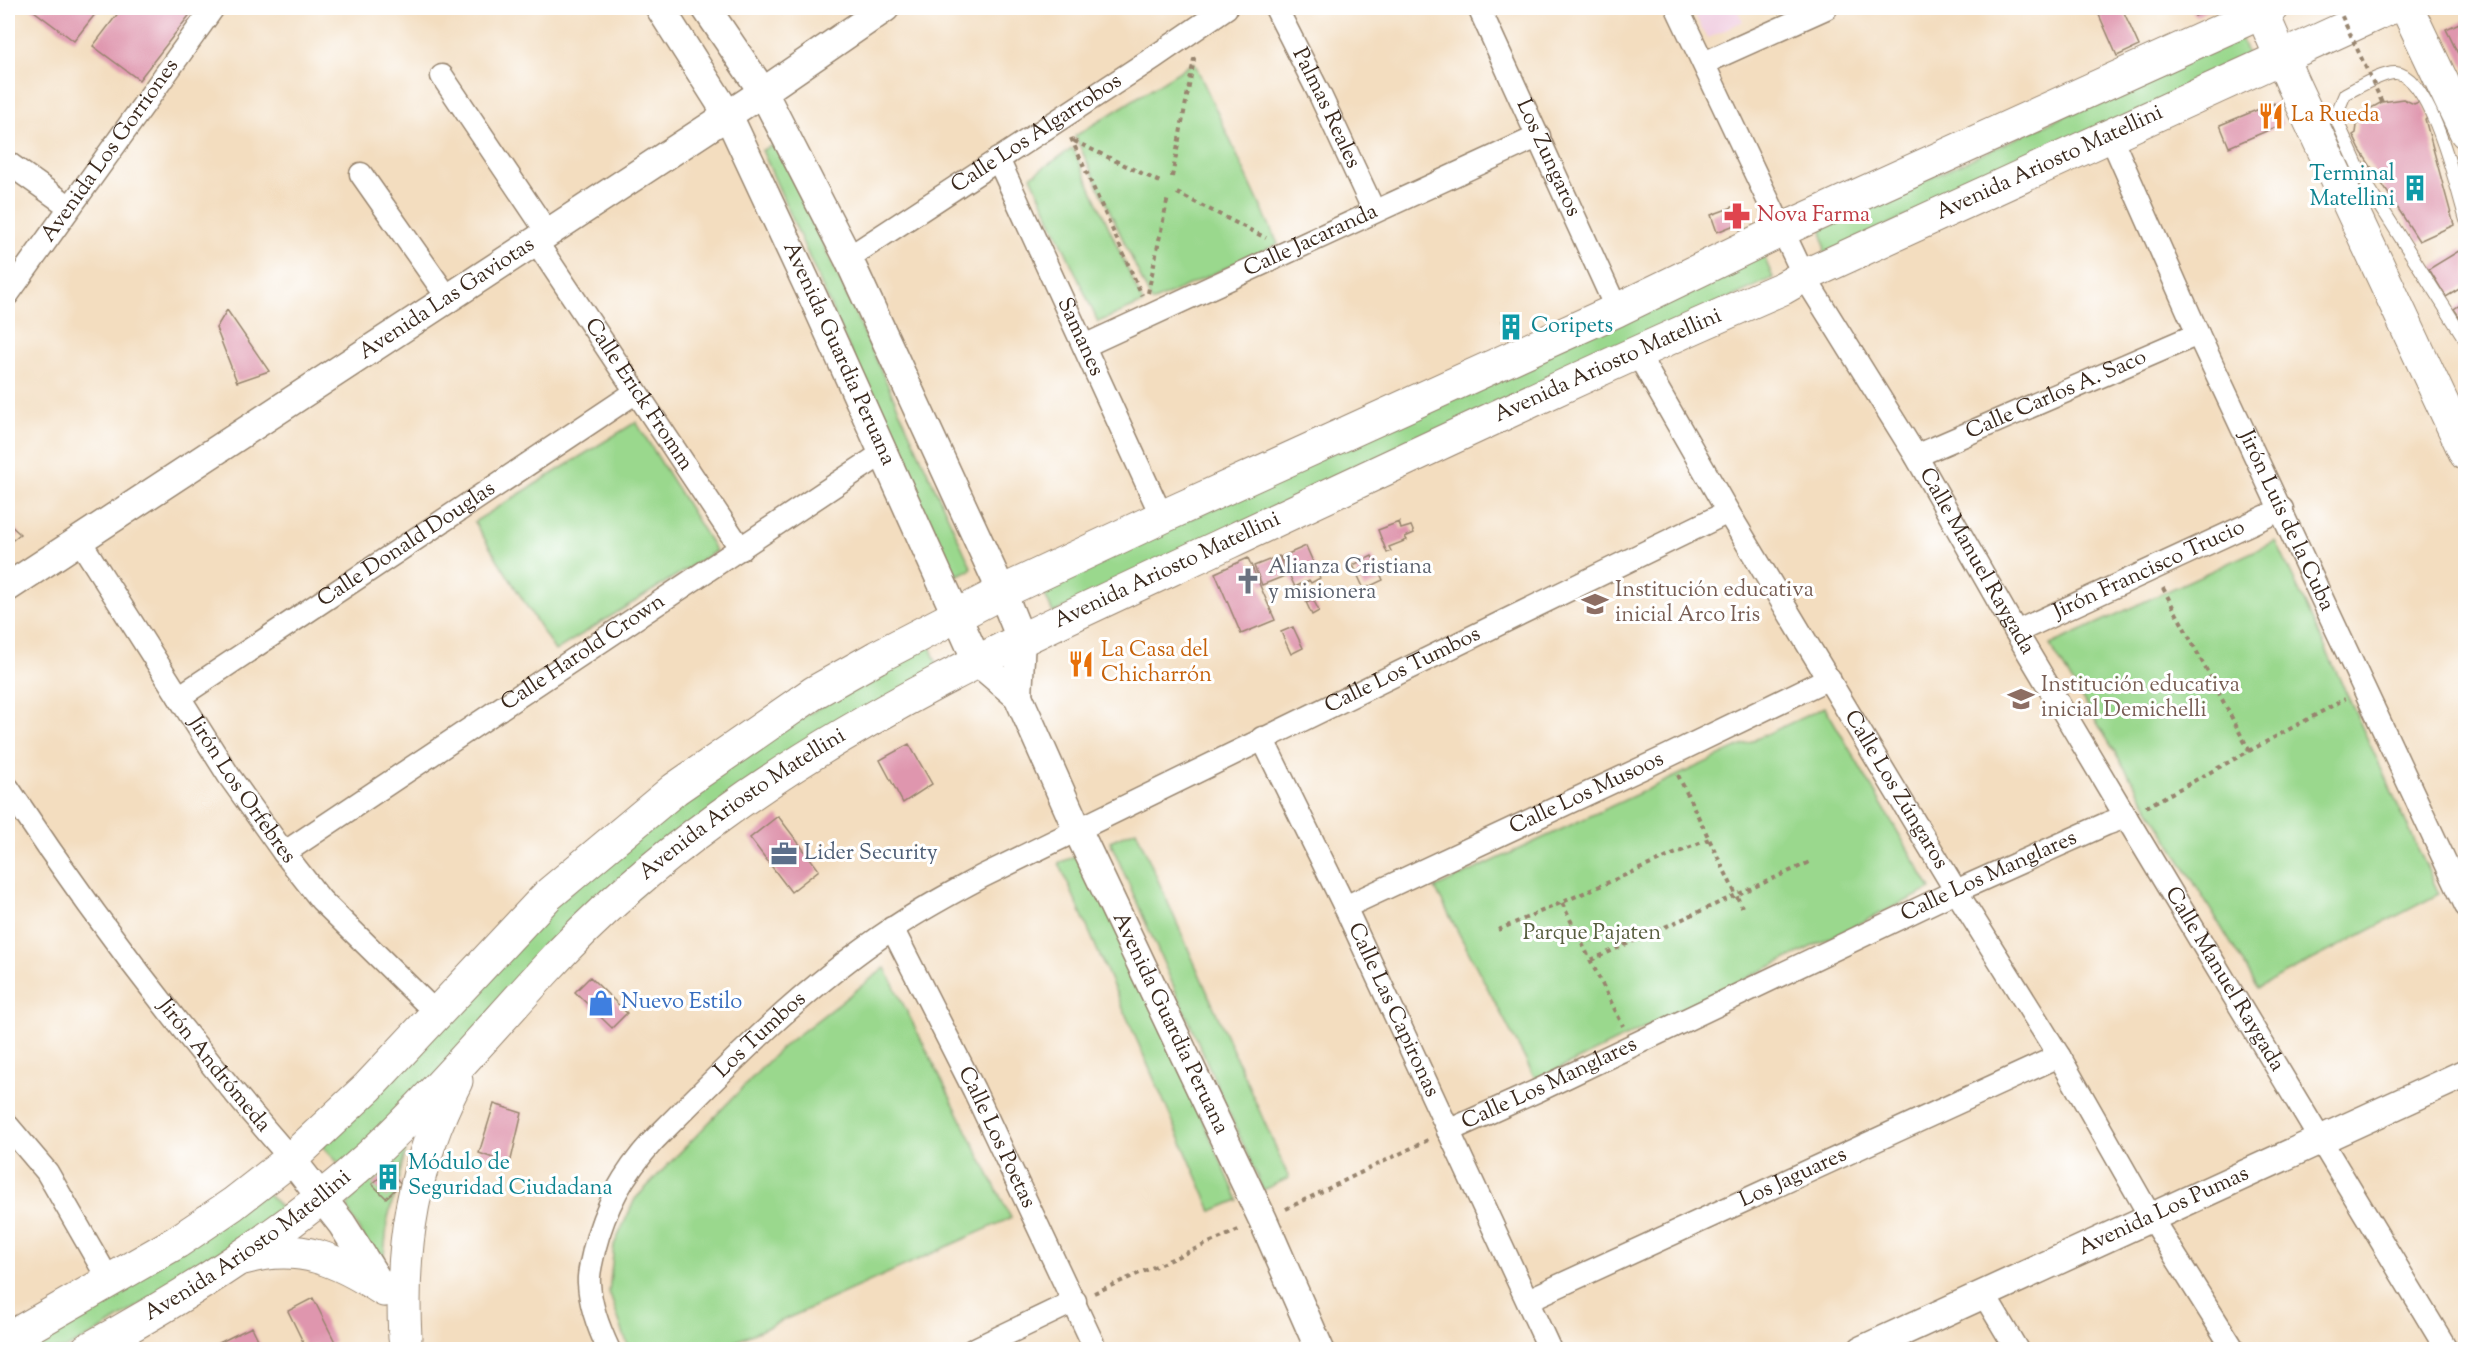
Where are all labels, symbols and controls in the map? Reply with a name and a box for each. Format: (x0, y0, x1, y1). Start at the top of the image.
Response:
street label: Palmas Reales (1283, 42, 1368, 174)
street label: Avenida Los Gorriones (34, 52, 187, 249)
street label: Calle Los Algarrobos (945, 66, 1129, 202)
street label: Los Zungaros (1507, 94, 1588, 222)
street label: Avenida Ariosto Matellini (1931, 97, 2169, 229)
place label: La Rueda (2291, 100, 2380, 132)
restaurant icon: La Rueda (2256, 101, 2286, 131)
place label: Terminal Matellini (2309, 159, 2395, 216)
building icon: Terminal Matellini (2400, 173, 2430, 203)
street label: Calle Jacaranda (1239, 196, 1383, 286)
place label: Nova Farma (1757, 200, 1870, 232)
pharmacy icon: Nova Farma (1722, 201, 1752, 231)
street label: Avenida Las Gaviotas (353, 230, 541, 369)
street label: Avenida Guardia Peruana (774, 237, 903, 471)
street label: Samanes (1048, 293, 1112, 382)
street label: Avenida Ariosto Matellini (1489, 301, 1727, 432)
place label: Coripets (1531, 311, 1613, 343)
street label: Calle Erick Fromm (576, 312, 701, 477)
building icon: Coripets (1496, 312, 1526, 342)
street label: Calle Carlos A. Saco (1961, 342, 2152, 449)
street label: Jirón Luis de la Cuba (2229, 424, 2342, 617)
street label: Calle Manuel Raygada (1910, 462, 2042, 661)
street label: Calle Donald Douglas (311, 474, 502, 616)
street label: Avenida Ariosto Matellini (1049, 504, 1286, 638)
street label: Jirón Francisco Trucio (2047, 512, 2250, 629)
place label: Alianza Cristiana y misionera (1268, 552, 1432, 609)
church icon: Alianza Cristiana y misionera (1233, 566, 1263, 596)
place label: Institución educativa inicial Arco Iris (1615, 575, 1814, 632)
street label: Calle Harold Crown (495, 587, 672, 720)
school or university icon: Institución educativa inicial Arco Iris (1580, 589, 1610, 619)
street label: Calle Los Tumbos (1319, 619, 1486, 723)
place label: La Casa del Chicharrón (1101, 635, 1212, 692)
restaurant icon: La Casa del Chicharrón (1066, 649, 1096, 679)
place label: Institución educativa inicial Demichelli (2041, 670, 2240, 727)
school or university icon: Institución educativa inicial Demichelli (2006, 684, 2036, 714)
street label: Calle Los Zúngaros (1835, 704, 1956, 876)
street label: Jirón Los Orfebres (179, 709, 303, 871)
street label: Avenida Ariosto Matellini (632, 721, 852, 889)
street label: Calle Los Musoos (1504, 744, 1669, 844)
street label: Calle Los Manglares (1896, 823, 2082, 931)
place label: Lider Security (804, 838, 938, 870)
office icon: Lider Security (769, 839, 799, 869)
street label: Calle Manuel Raygada (2156, 881, 2292, 1078)
street label: Avenida Guardia Peruana (1103, 907, 1236, 1140)
street label: Calle Las Capironas (1338, 918, 1447, 1103)
park label: Parque Pajaten (1523, 918, 1661, 950)
street label: Los Tumbos (707, 984, 814, 1086)
place label: Nuevo Estilo (621, 987, 742, 1019)
shop icon: Nuevo Estilo (586, 988, 616, 1018)
street label: Jirón Andrómeda (148, 992, 278, 1140)
street label: Calle Los Manglares (1457, 1029, 1643, 1139)
street label: Calle Los Poetas (949, 1061, 1043, 1214)
street label: Los Jaguares (1734, 1139, 1852, 1217)
place label: Módulo de Seguridad Ciudadana (408, 1148, 613, 1205)
street label: Avenida Los Pumas (2073, 1159, 2254, 1265)
building icon: Módulo de Seguridad Ciudadana (373, 1162, 403, 1192)
street label: Avenida Ariosto Matellini (139, 1163, 359, 1330)

